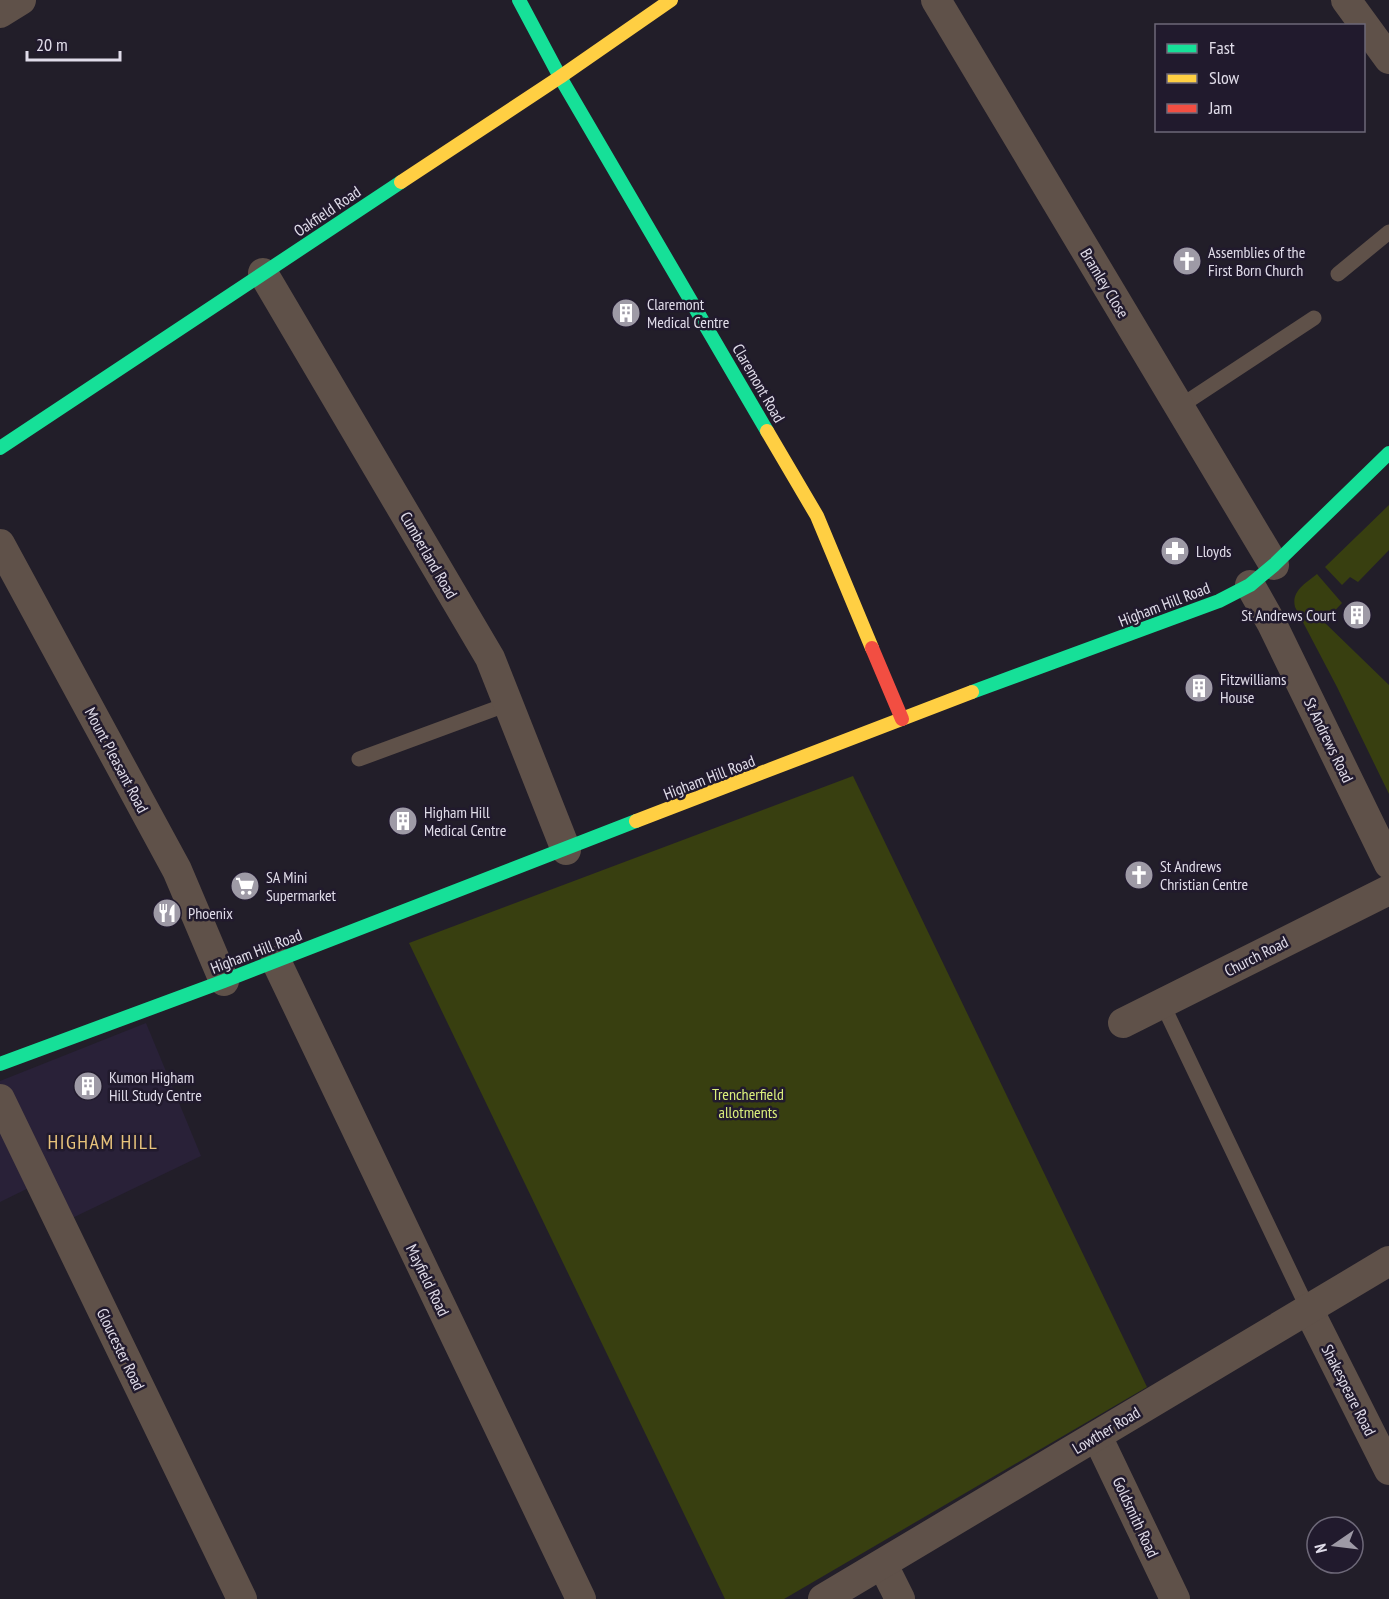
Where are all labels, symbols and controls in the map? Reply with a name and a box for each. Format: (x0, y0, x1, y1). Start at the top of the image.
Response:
scale bar (27, 24, 120, 62)
legend (1155, 24, 1365, 132)
text: 20 m (36, 33, 68, 56)
text: Fast (1209, 36, 1235, 59)
text: Slow (1209, 66, 1240, 89)
text: Jam (1208, 96, 1232, 119)
street label: Oakfield Road (290, 181, 364, 241)
place label: Assemblies of the First Born Church (1208, 242, 1305, 280)
street label: Bramley Close (1076, 245, 1134, 321)
church icon: Assemblies of the First Born Church (1171, 245, 1203, 277)
place label: Claremont Medical Centre (647, 294, 729, 332)
building icon: Claremont Medical Centre (610, 297, 642, 329)
street label: Claremont Road (728, 340, 790, 426)
street label: Cumberland Road (396, 508, 462, 602)
pharmacy icon: Lloyds (1159, 535, 1191, 567)
place label: Lloyds (1196, 541, 1231, 561)
street label: Higham Hill Road (1115, 577, 1213, 631)
building icon: St Andrews Court (1341, 599, 1373, 631)
place label: St Andrews Court (1241, 605, 1337, 625)
place label: Fitzwilliams House (1220, 669, 1286, 707)
building icon: Fitzwilliams House (1183, 672, 1215, 704)
street label: St Andrews Road (1300, 694, 1358, 786)
street label: Mount Pleasant Road (81, 704, 153, 816)
street label: Higham Hill Road (660, 750, 758, 804)
place label: Higham Hill Medical Centre (424, 802, 506, 840)
building icon: Higham Hill Medical Centre (387, 805, 419, 837)
place label: St Andrews Christian Centre (1160, 856, 1248, 894)
church icon: St Andrews Christian Centre (1123, 859, 1155, 891)
place label: SA Mini Supermarket (266, 867, 337, 905)
supermarket icon: SA Mini Supermarket (229, 870, 261, 902)
restaurant icon: Phoenix (151, 897, 183, 929)
place label: Phoenix (188, 903, 233, 923)
street label: Higham Hill Road (207, 924, 305, 978)
street label: Church Road (1221, 931, 1291, 981)
place label: Kumon Higham Hill Study Centre (109, 1067, 202, 1105)
building icon: Kumon Higham Hill Study Centre (72, 1070, 104, 1102)
park label: Trencherfield allotments (712, 1084, 784, 1122)
district label: HIGHAM HILL (48, 1129, 158, 1155)
street label: Mayfield Road (402, 1241, 454, 1319)
street label: Gloucester Road (93, 1305, 149, 1393)
street label: Shakespeare Road (1317, 1341, 1381, 1439)
street label: Lowther Road (1069, 1402, 1143, 1458)
street label: Goldsmith Road (1109, 1473, 1163, 1561)
north arrow (1305, 1515, 1365, 1575)
text: N (1310, 1542, 1331, 1555)

